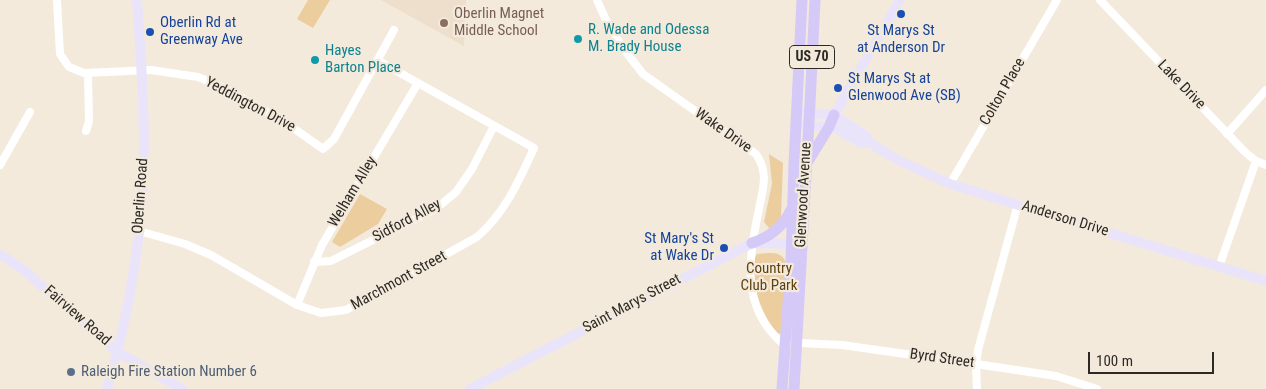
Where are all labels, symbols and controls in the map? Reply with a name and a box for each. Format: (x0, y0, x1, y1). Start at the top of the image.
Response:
place label: Oberlin Magnet Middle School (454, 5, 544, 40)
marker: St Marys St at Anderson Dr (895, 8, 907, 20)
place label: Oberlin Rd at Greenway Ave (160, 14, 243, 49)
marker: Oberlin Magnet Middle School (438, 17, 450, 29)
place label: R. Wade and Odessa M. Brady House (588, 21, 709, 56)
place label: St Marys St at Anderson Dr (857, 22, 945, 57)
marker: Oberlin Rd at Greenway Ave (144, 26, 156, 38)
marker: R. Wade and Odessa M. Brady House (572, 33, 584, 45)
place label: Hayes Barton Place (325, 42, 401, 77)
road number: US 70 (790, 46, 834, 68)
marker: Hayes Barton Place (309, 54, 321, 66)
street label: Colton Place (976, 55, 1030, 129)
street label: Lake Drive (1153, 57, 1209, 113)
place label: St Marys St at Glenwood Ave (SB) (848, 70, 961, 105)
street label: Yeddington Drive (202, 74, 298, 136)
marker: St Marys St at Glenwood Ave (SB) (832, 82, 844, 94)
street label: Wake Drive (691, 105, 755, 157)
street label: Glenwood Avenue (792, 142, 816, 248)
street label: Welham Alley (325, 153, 381, 231)
street label: Oberlin Road (129, 158, 153, 234)
street label: Sidford Alley (370, 195, 444, 247)
street label: Anderson Drive (1019, 197, 1111, 241)
place label: St Mary's St at Wake Dr (644, 230, 714, 265)
marker: St Mary's St at Wake Dr (718, 242, 730, 254)
street label: Marchmont Street (348, 247, 450, 315)
park label: Country Club Park (741, 260, 797, 295)
street label: Saint Marys Street (580, 271, 684, 337)
street label: Fairview Road (40, 282, 114, 350)
scale bar (1091, 342, 1217, 374)
street label: Byrd Street (909, 346, 975, 372)
text: 100 m (1096, 352, 1133, 370)
place label: Raleigh Fire Station Number 6 (81, 363, 257, 381)
marker: Raleigh Fire Station Number 6 (65, 366, 77, 378)

